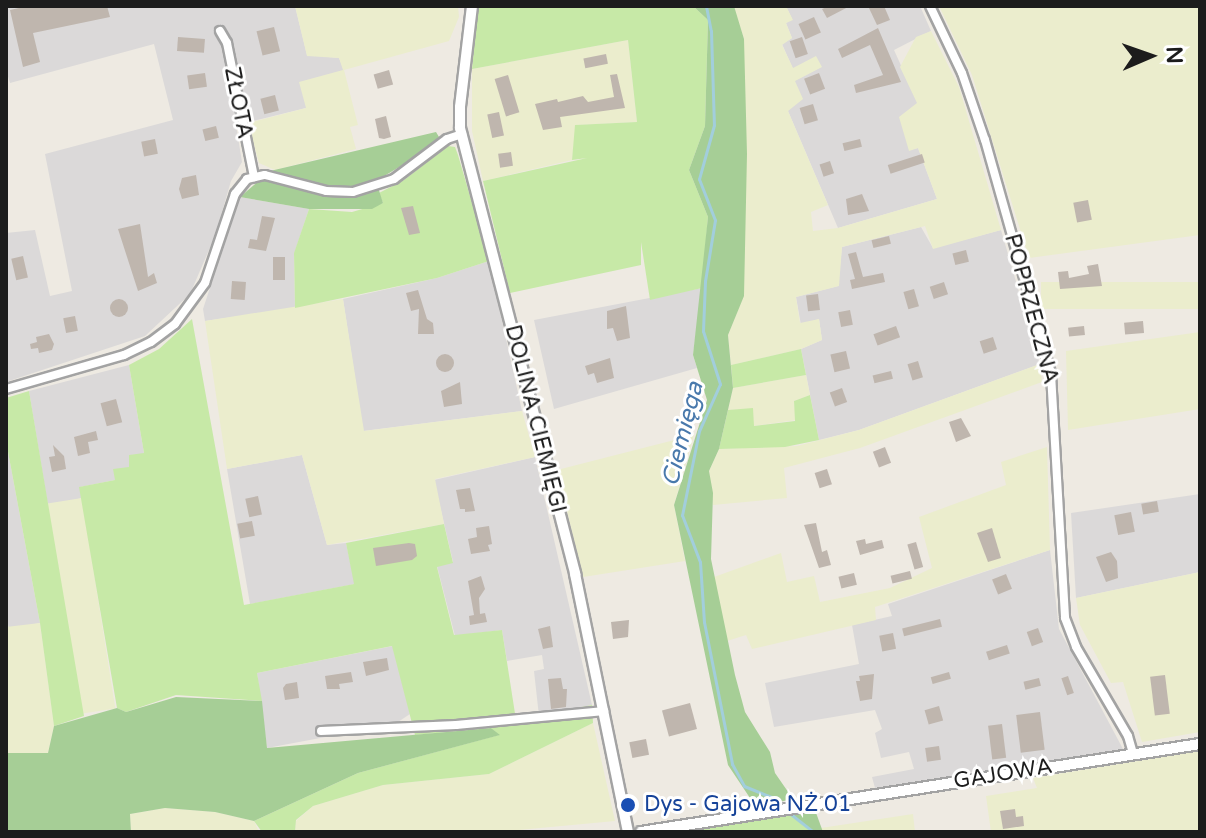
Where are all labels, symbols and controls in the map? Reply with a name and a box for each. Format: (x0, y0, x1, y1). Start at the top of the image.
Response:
north arrow (1110, 16, 1190, 96)
text: N (1161, 46, 1187, 64)
street label: ZŁOTA (218, 65, 258, 141)
street label: POPRZECZNA (998, 231, 1064, 387)
street label: DOLINA CIEMIĘGI (499, 322, 571, 516)
water label: Ciemięga (656, 379, 710, 489)
street label: GAJOWA (952, 753, 1054, 795)
place label: Dys - Gajowa NŻ 01 (644, 792, 852, 818)
marker: Dys - Gajowa NŻ 01 (619, 796, 637, 814)

